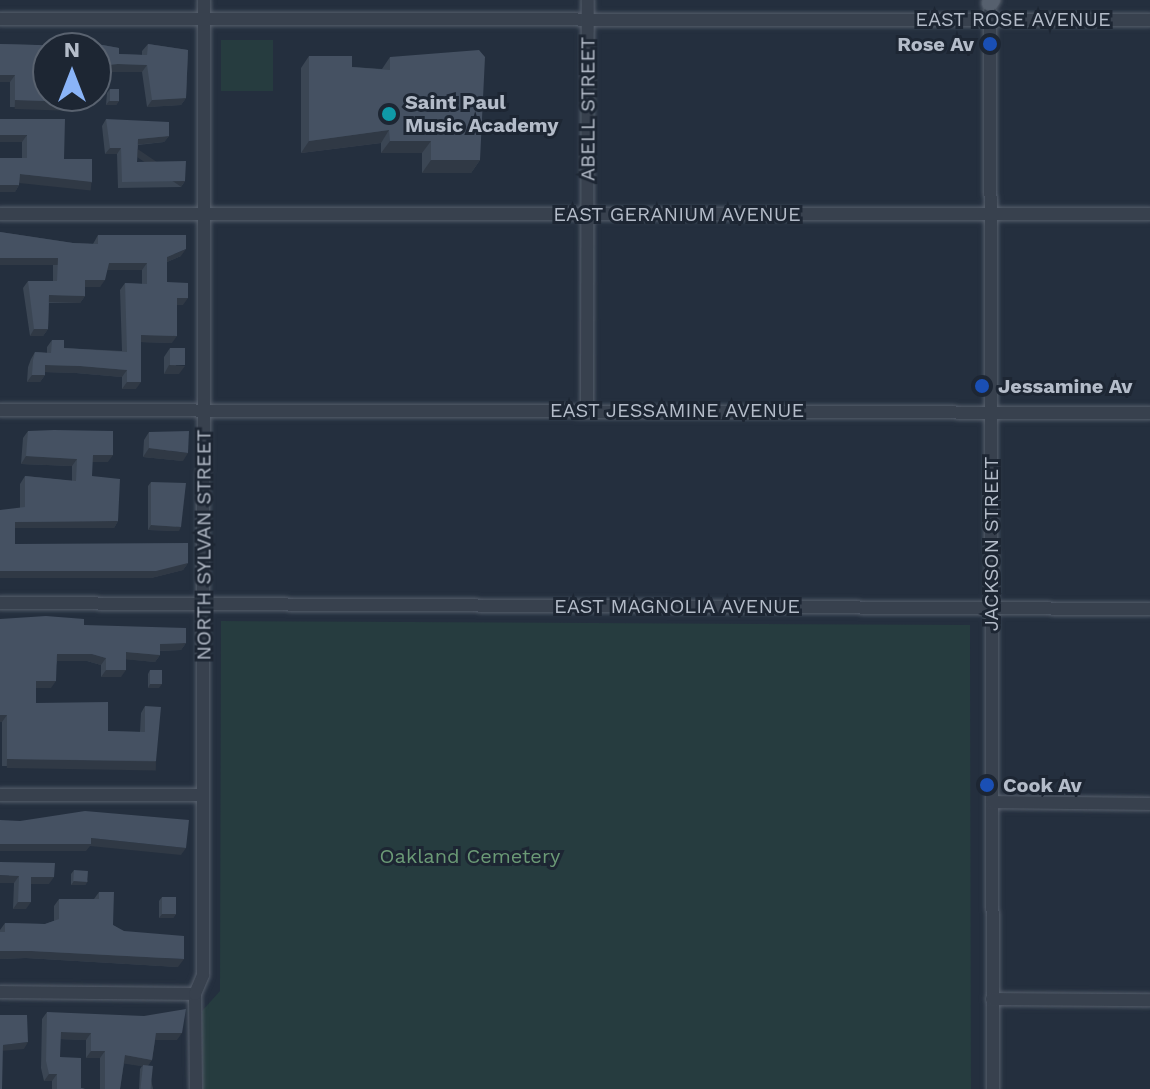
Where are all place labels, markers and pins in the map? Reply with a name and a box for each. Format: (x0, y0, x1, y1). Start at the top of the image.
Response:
place label: Rose Av (897, 32, 974, 56)
marker: Rose Av (981, 35, 999, 53)
place label: Saint Paul Music Academy (405, 90, 559, 137)
marker: Saint Paul Music Academy (380, 105, 398, 123)
place label: Jessamine Av (998, 374, 1133, 398)
marker: Jessamine Av (973, 377, 991, 395)
place label: Cook Av (1003, 773, 1083, 797)
marker: Cook Av (978, 776, 996, 794)

